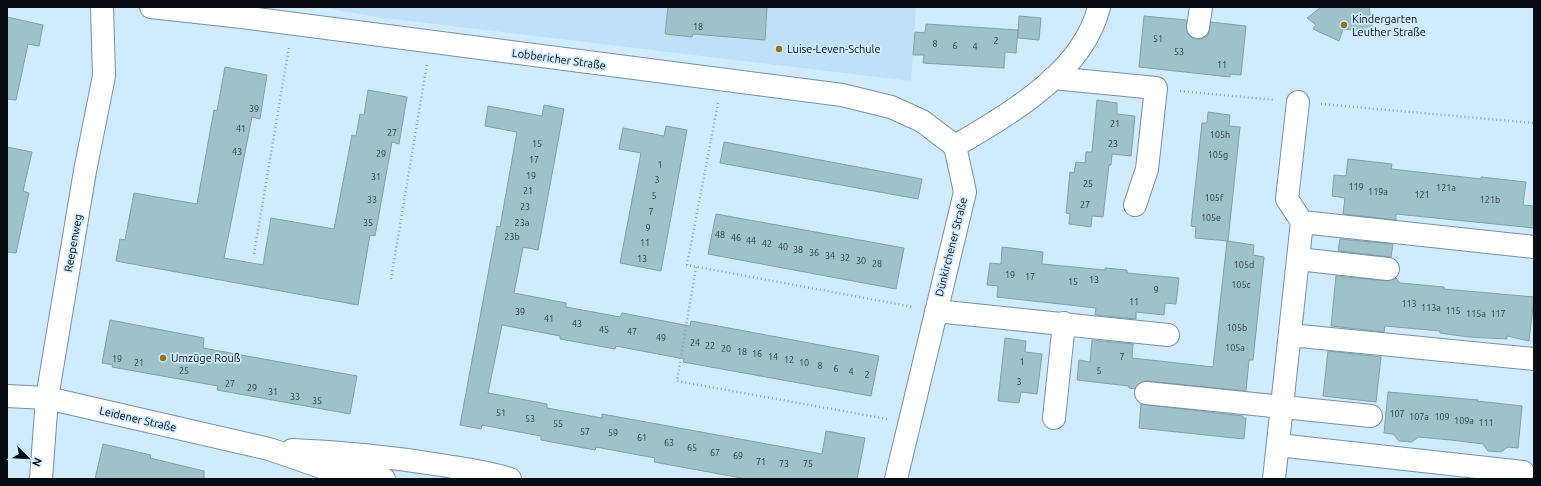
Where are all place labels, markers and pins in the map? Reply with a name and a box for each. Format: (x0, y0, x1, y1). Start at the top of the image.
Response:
place label: Kindergarten Leuther Straße (1352, 13, 1426, 38)
marker: Kindergarten Leuther Straße (1339, 20, 1349, 30)
place label: Luise-Leven-Schule (787, 43, 881, 55)
marker: Luise-Leven-Schule (774, 44, 784, 54)
place label: Umzüge Rouß (171, 352, 241, 364)
marker: Umzüge Rouß (158, 353, 168, 363)

